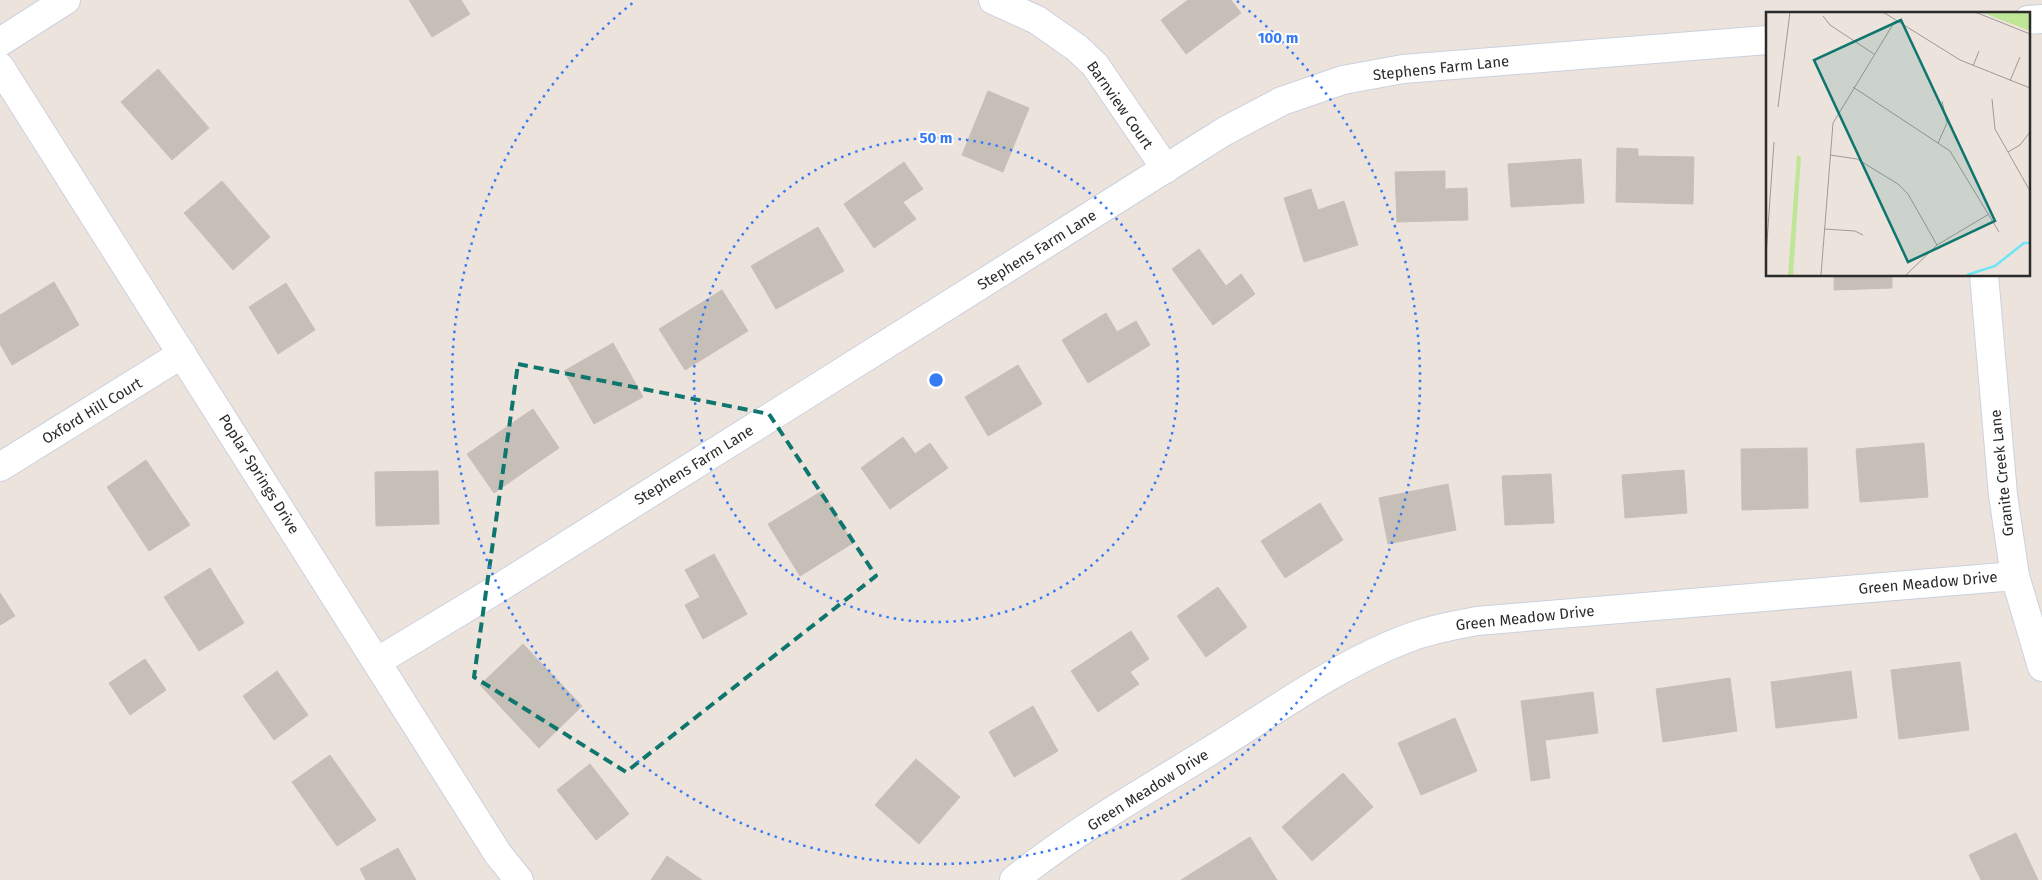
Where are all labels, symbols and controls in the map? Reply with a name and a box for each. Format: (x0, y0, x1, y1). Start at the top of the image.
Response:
inset map (1766, 12, 2030, 276)
text: 100 m (1258, 29, 1298, 47)
street label: Stephens Farm Lane (1372, 52, 1510, 84)
street label: Barnview Court (1083, 58, 1157, 153)
text: 50 m (919, 129, 953, 147)
street label: Stephens Farm Lane (974, 206, 1100, 294)
centre of rings (927, 371, 945, 389)
street label: Oxford Hill Court (39, 374, 146, 448)
street label: Granite Creek Lane (1986, 409, 2018, 537)
street label: Poplar Springs Drive (215, 411, 303, 537)
street label: Stephens Farm Lane (631, 421, 757, 509)
street label: Green Meadow Drive (1858, 568, 1998, 598)
street label: Green Meadow Drive (1455, 602, 1595, 634)
street label: Green Meadow Drive (1084, 745, 1212, 835)

